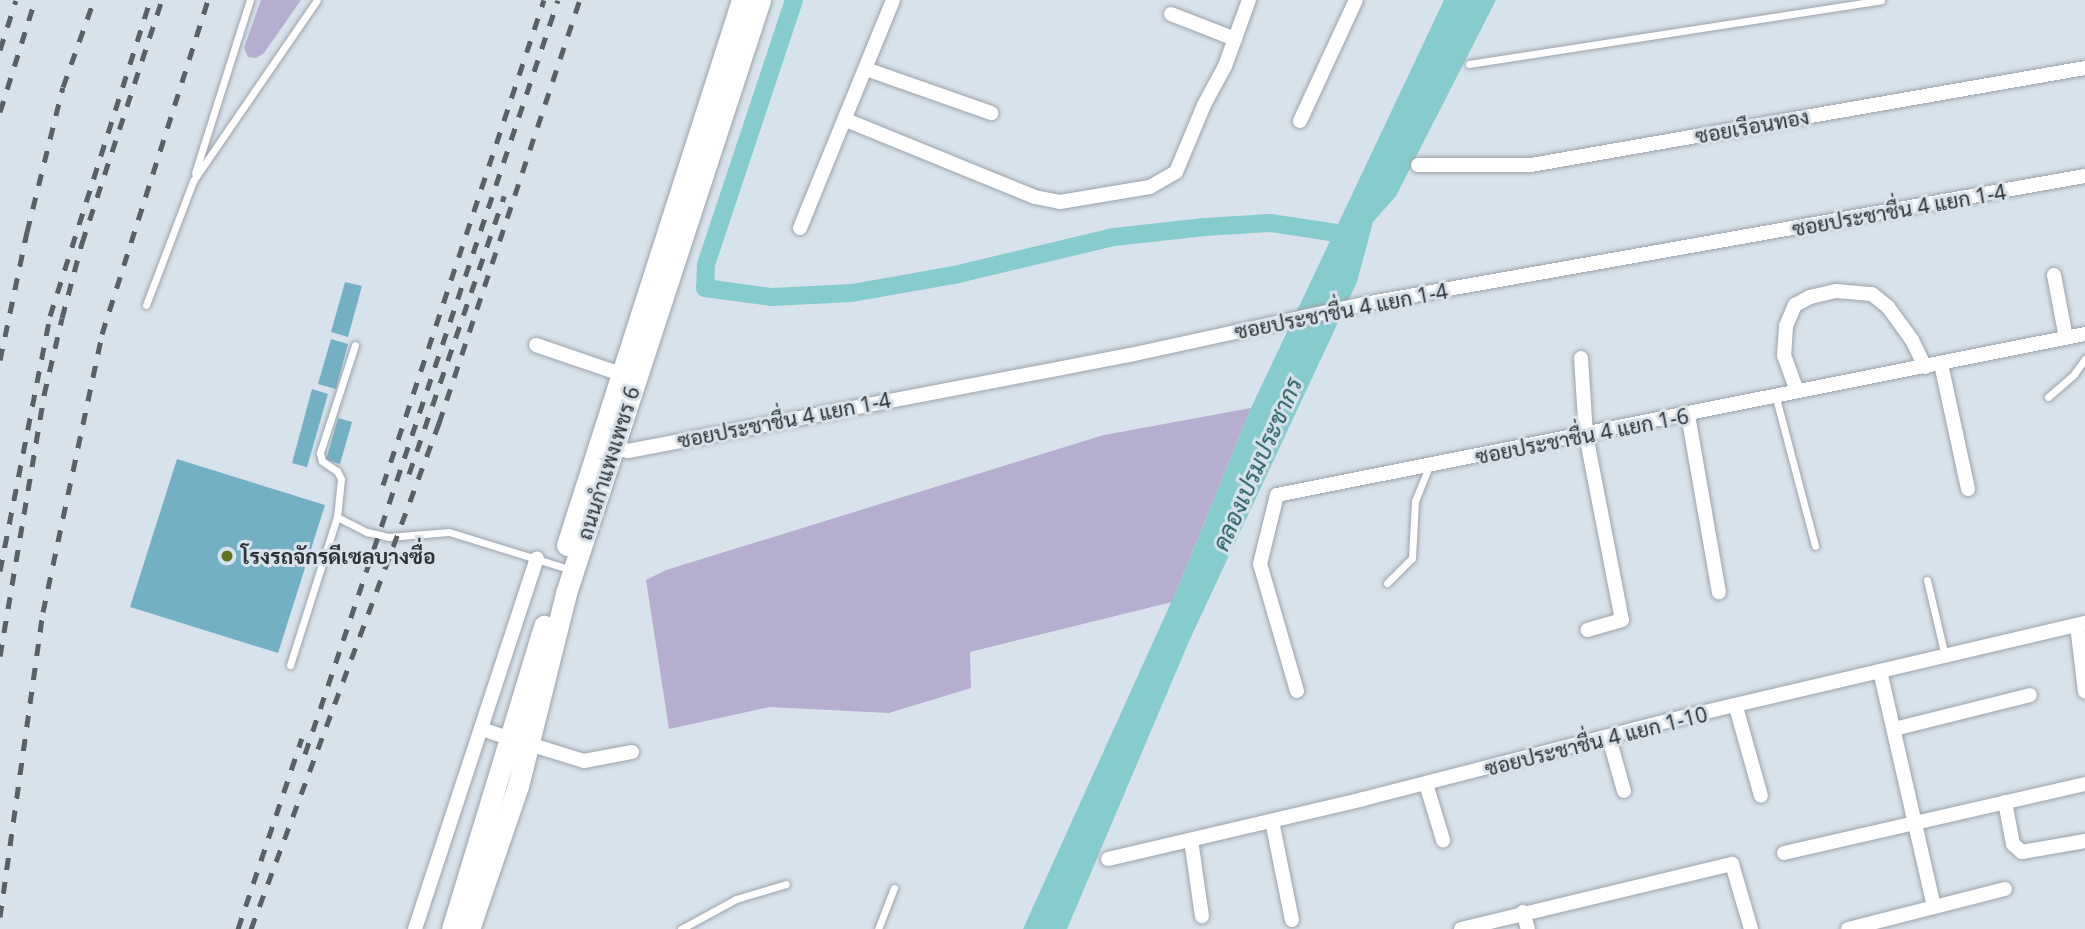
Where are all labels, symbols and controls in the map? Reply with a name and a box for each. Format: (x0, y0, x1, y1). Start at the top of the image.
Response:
street label: ซอยเรือนทอง (1693, 104, 1811, 148)
street label: ซอยประชาชื่น 4 แยก 1-4 (1790, 179, 2008, 241)
street label: ซอยประชาชื่น 4 แยก 1-4 (1232, 278, 1450, 344)
water label: คลองเปรมประชากร (1206, 373, 1308, 555)
street label: ถนนกำแพงเพชร 6 (571, 383, 645, 543)
street label: ซอยประชาชื่น 4 แยก 1-4 (675, 387, 893, 453)
street label: ซอยประชาชื่น 4 แยก 1-6 (1473, 403, 1691, 469)
place label: โรงรถจักรดีเซลบางซื่อ (241, 543, 436, 569)
marker: โรงรถจักรดีเซลบางซื่อ (219, 548, 235, 564)
street label: ซอยประชาชื่น 4 แยก 1-10 (1482, 701, 1710, 781)

